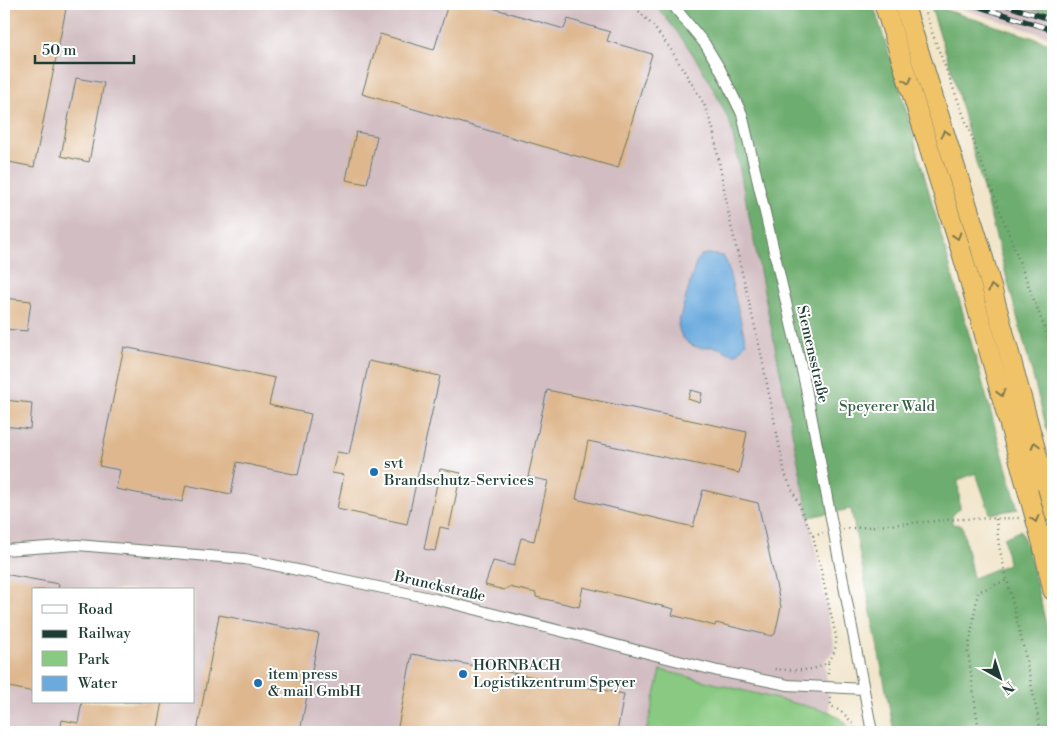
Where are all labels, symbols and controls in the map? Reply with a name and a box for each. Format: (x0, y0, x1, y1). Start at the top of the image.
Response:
scale bar (35, 32, 134, 64)
text: 50 m (42, 41, 76, 60)
one-way arrow (903, 77, 913, 85)
one-way arrow (940, 129, 950, 137)
one-way arrow (951, 232, 961, 240)
one-way arrow (987, 284, 998, 293)
street label: Siemensstraße (792, 304, 833, 405)
one-way arrow (995, 388, 1005, 396)
park label: Speyerer Wald (839, 397, 936, 416)
one-way arrow (1030, 441, 1040, 449)
place label: svt Brandschutz-Services (383, 454, 534, 490)
marker: svt Brandschutz-Services (368, 466, 380, 478)
one-way arrow (1030, 514, 1040, 522)
street label: Brunckstraße (391, 567, 487, 606)
legend (32, 588, 195, 704)
text: Road (78, 600, 113, 619)
text: Railway (78, 624, 132, 643)
text: Park (78, 650, 110, 669)
north arrow (974, 654, 1024, 704)
place label: HORNBACH Logistikzentrum Speyer (473, 656, 636, 692)
place label: item press & mail GmbH (268, 665, 361, 701)
marker: HORNBACH Logistikzentrum Speyer (457, 668, 469, 680)
text: Water (77, 674, 118, 693)
marker: item press & mail GmbH (252, 677, 264, 689)
text: N (998, 677, 1018, 698)

